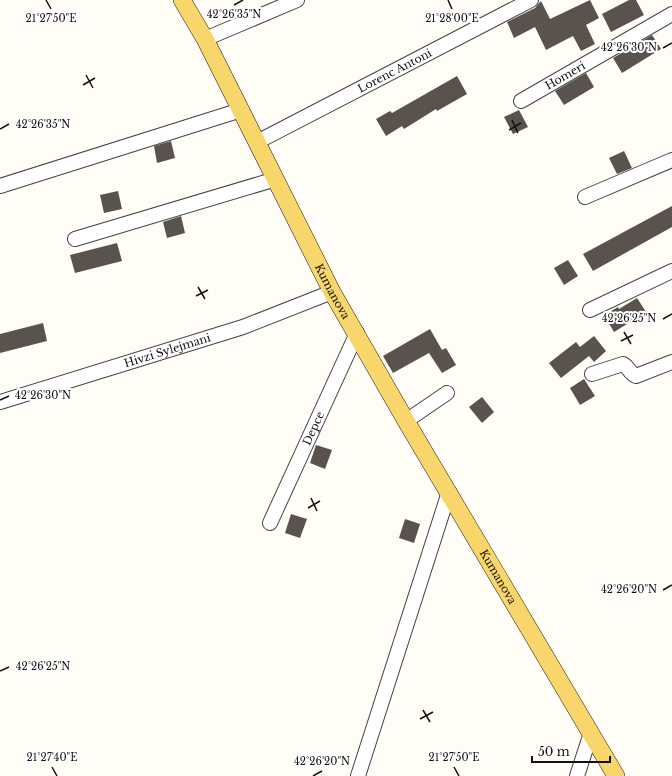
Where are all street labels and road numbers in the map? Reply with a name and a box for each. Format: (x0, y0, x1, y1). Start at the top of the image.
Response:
street label: Lorenc Antoni (355, 46, 434, 96)
street label: Homeri (543, 58, 588, 93)
street label: Kumanova (312, 261, 354, 322)
street label: Hivzi Sylejmani (122, 330, 213, 370)
street label: Depce (299, 409, 327, 448)
street label: Kumanova (477, 547, 520, 607)

